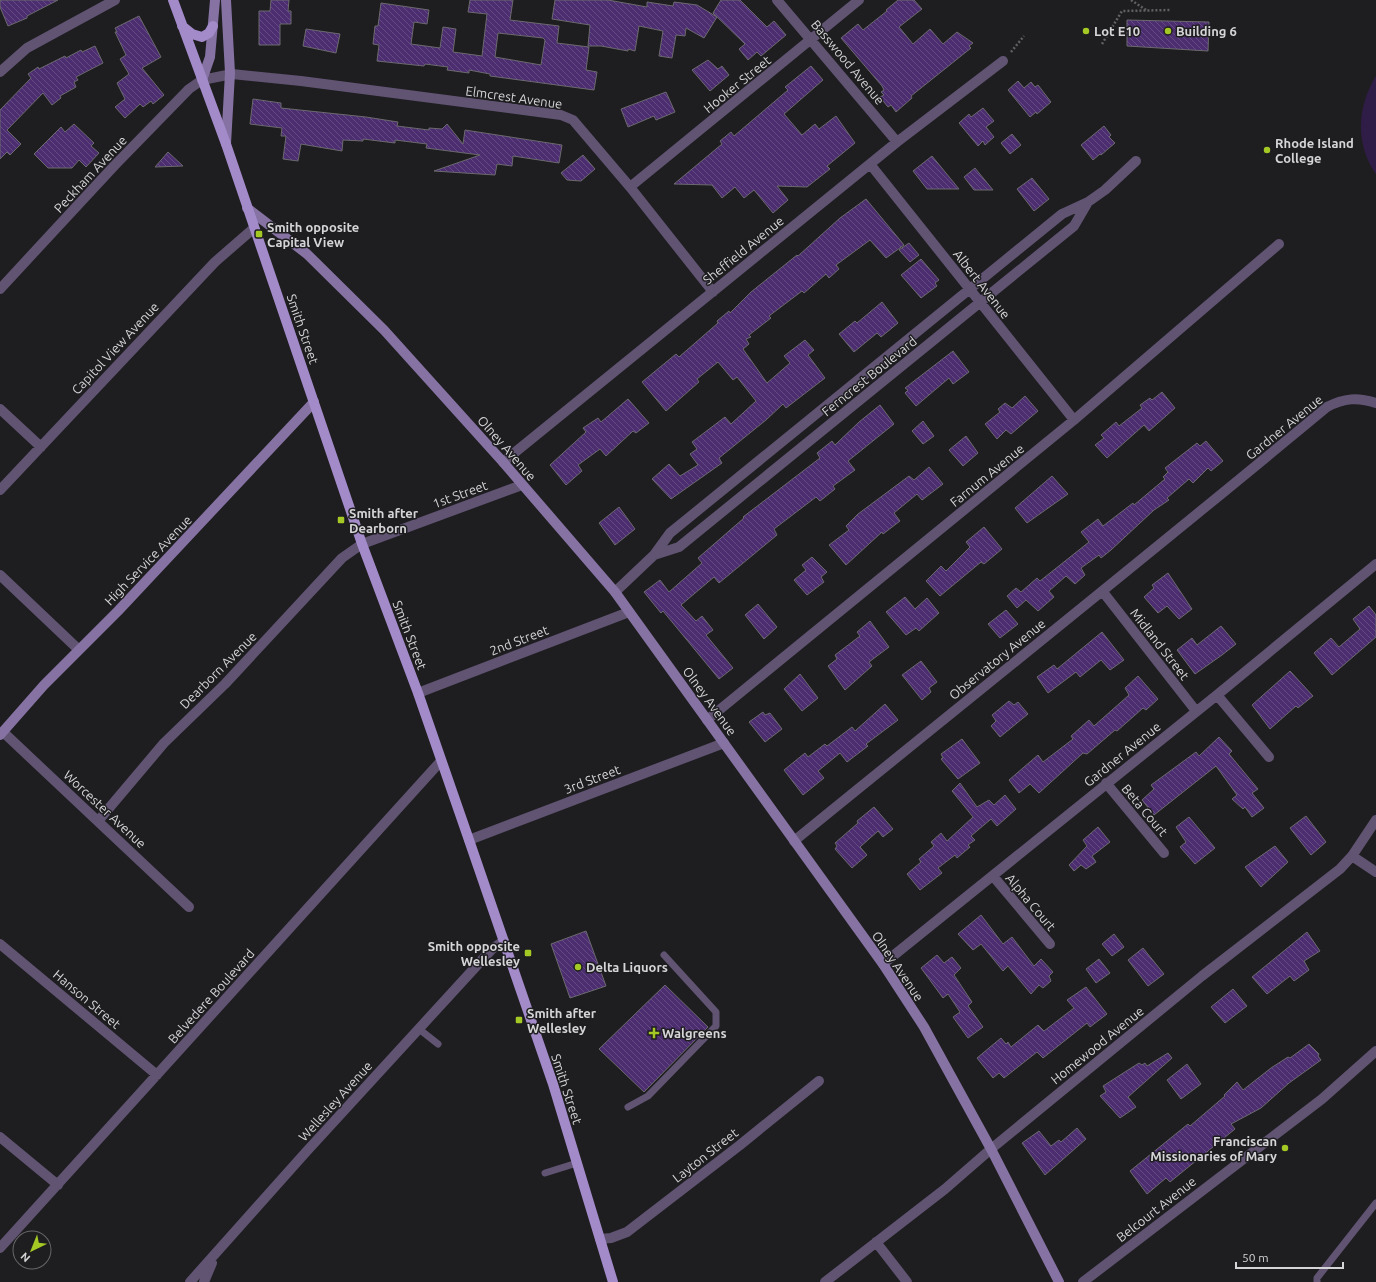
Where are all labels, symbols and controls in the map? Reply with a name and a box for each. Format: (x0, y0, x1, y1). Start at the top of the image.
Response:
street label: Basswood Avenue (809, 17, 887, 107)
place label: Lot E10 (1094, 24, 1140, 38)
place label: Building 6 (1176, 24, 1237, 38)
marker: Lot E10 (1081, 26, 1091, 36)
marker: Building 6 (1163, 26, 1173, 36)
street label: Hooker Street (701, 53, 773, 115)
street label: Elmcrest Avenue (465, 83, 563, 111)
street label: Peckham Avenue (51, 133, 129, 215)
place label: Rhode Island College (1275, 136, 1354, 165)
marker: Rhode Island College (1262, 145, 1272, 155)
street label: Sheffield Avenue (700, 213, 786, 287)
place label: Smith opposite Capital View (267, 220, 359, 249)
marker: Smith opposite Capital View (254, 229, 264, 239)
street label: Albert Avenue (951, 247, 1013, 321)
street label: Smith Street (284, 292, 322, 366)
street label: Capitol View Avenue (69, 299, 161, 397)
street label: Ferncrest Boulevard (819, 334, 919, 418)
street label: Gardner Avenue (1243, 392, 1325, 462)
street label: Olney Avenue (475, 413, 539, 483)
street label: Farnum Avenue (947, 441, 1027, 509)
street label: 1st Street (431, 478, 489, 510)
place label: Smith after Dearborn (349, 506, 419, 535)
street label: High Service Avenue (102, 512, 194, 608)
marker: Smith after Dearborn (336, 515, 346, 525)
street label: Smith Street (390, 598, 430, 672)
street label: Midland Street (1128, 606, 1192, 682)
street label: Observatory Avenue (946, 616, 1048, 702)
street label: 2nd Street (488, 622, 550, 658)
street label: Dearborn Avenue (177, 629, 259, 711)
street label: Olney Avenue (680, 664, 740, 738)
street label: Gardner Avenue (1081, 719, 1163, 789)
street label: 3rd Street (562, 762, 622, 796)
street label: Worcester Avenue (61, 767, 149, 851)
street label: Beta Court (1119, 781, 1171, 839)
street label: Alpha Court (1003, 871, 1059, 933)
street label: Olney Avenue (870, 928, 926, 1004)
place label: Smith opposite Wellesley (428, 939, 520, 968)
street label: Belvedere Boulevard (165, 946, 257, 1046)
marker: Smith opposite Wellesley (523, 948, 533, 958)
place label: Delta Liquors (586, 960, 668, 974)
marker: Delta Liquors (573, 962, 583, 972)
street label: Hanson Street (51, 967, 123, 1031)
street label: Homewood Avenue (1048, 1003, 1146, 1087)
place label: Smith after Wellesley (527, 1006, 597, 1035)
marker: Smith after Wellesley (514, 1015, 524, 1025)
place label: Walgreens (662, 1026, 727, 1040)
marker: Walgreens (649, 1028, 659, 1038)
street label: Smith Street (549, 1052, 585, 1126)
street label: Wellesley Avenue (296, 1058, 374, 1144)
street label: Layton Street (670, 1125, 740, 1185)
place label: Franciscan Missionaries of Mary (1150, 1134, 1277, 1163)
marker: Franciscan Missionaries of Mary (1280, 1143, 1290, 1153)
street label: Belcourt Avenue (1114, 1174, 1198, 1244)
north arrow (12, 1230, 52, 1270)
scale bar (1236, 1244, 1343, 1270)
text: N (18, 1250, 32, 1265)
text: 50 m (1242, 1251, 1269, 1264)

